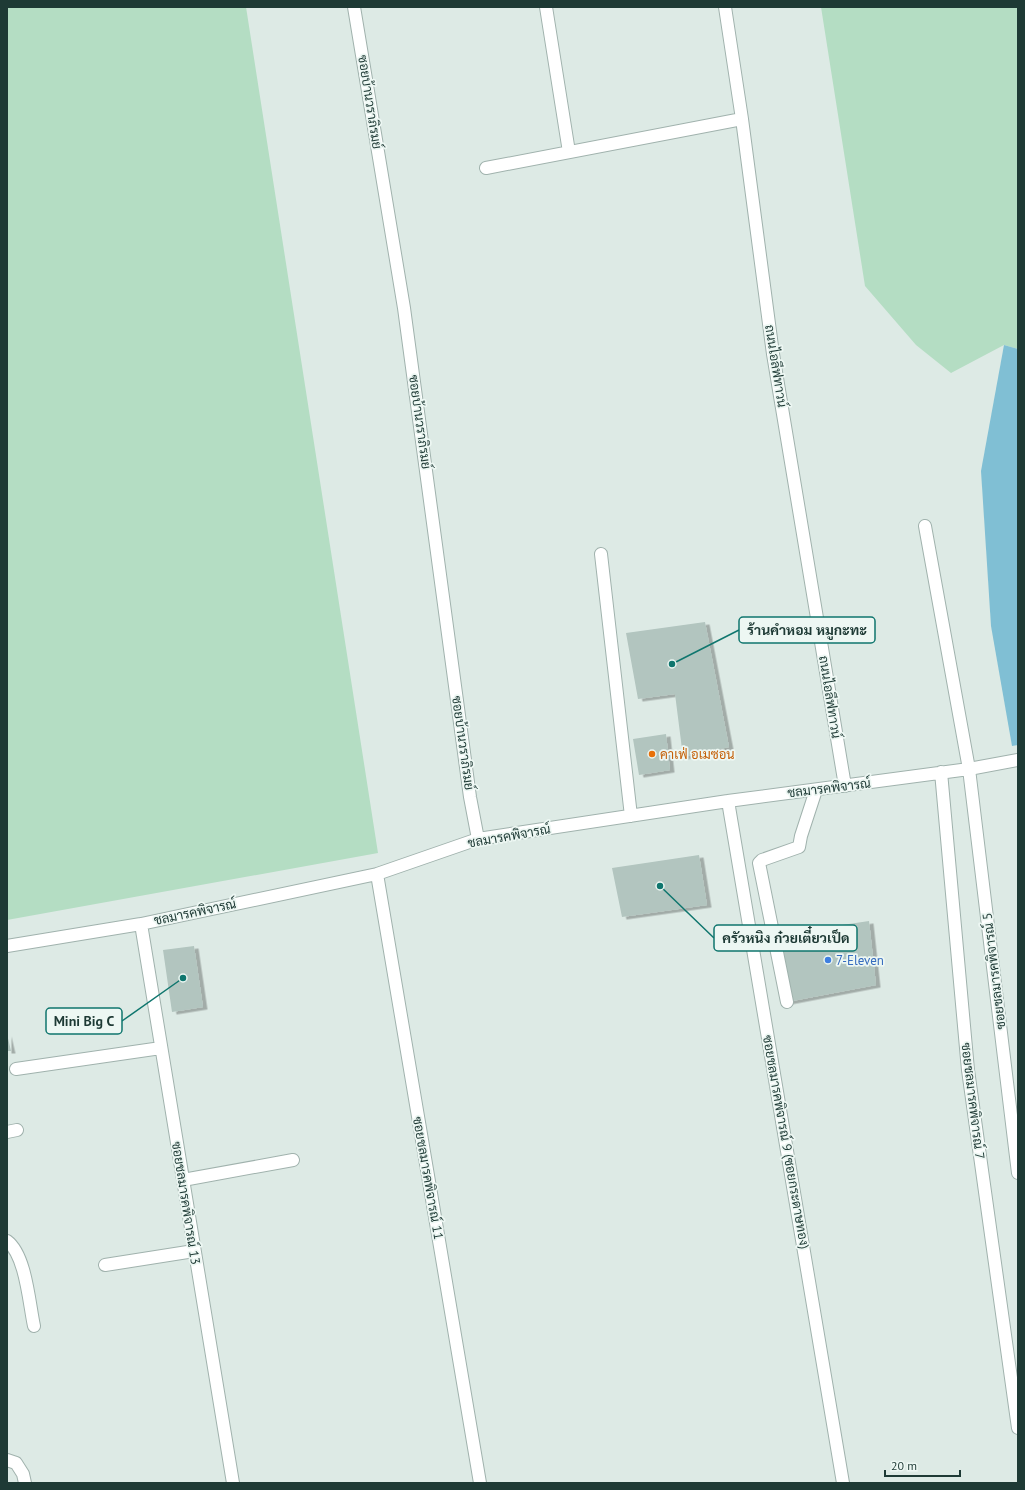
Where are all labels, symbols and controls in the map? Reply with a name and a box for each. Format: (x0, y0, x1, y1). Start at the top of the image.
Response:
street label: ซอยบ้านวราภิรมย์ (354, 54, 387, 150)
street label: ถนนไอลีฟทาวน์ (761, 323, 792, 409)
street label: ซอยบ้านวราภิรมย์ (405, 374, 436, 470)
callout: ร้านคำหอม หมูกะทะ (739, 617, 875, 643)
text: ร้านคำหอม หมูกะทะ (747, 621, 867, 641)
street label: ถนนไอลีฟทาวน์ (815, 654, 846, 740)
street label: ซอยบ้านวราภิรมย์ (448, 695, 479, 791)
place label: คาเฟ่ อเมซอน (660, 746, 735, 763)
marker: คาเฟ่ อเมซอน (647, 749, 657, 759)
street label: ชลมารคพิจารณ์ (786, 773, 872, 802)
street label: ชลมารคพิจารณ์ (466, 819, 552, 852)
street label: ชลมารคพิจารณ์ (152, 894, 238, 929)
street label: ซอยชลมารคพิจารณ์ 5 (977, 912, 1010, 1030)
callout: ครัวหนิง ก๋วยเตี๋ยวเป็ด (714, 925, 857, 951)
text: ครัวหนิง ก๋วยเตี๋ยวเป็ด (722, 925, 850, 947)
place label: 7-Eleven (836, 952, 884, 969)
marker: 7-Eleven (823, 955, 833, 965)
callout: Mini Big C (46, 1008, 122, 1034)
text: Mini Big C (54, 1012, 114, 1030)
street label: ซอยชลมารคพิจารณ์ 9 (ซอยกระดาษทอง) (759, 1034, 814, 1250)
street label: ซอยชลมารคพิจารณ์ 7 (957, 1042, 990, 1160)
street label: ซอยชลมารคพิจารณ์ 11 (409, 1115, 448, 1241)
street label: ซอยชลมารคพิจารณ์ 13 (168, 1140, 205, 1266)
scale bar (885, 1452, 960, 1478)
text: 20 m (891, 1458, 917, 1473)

